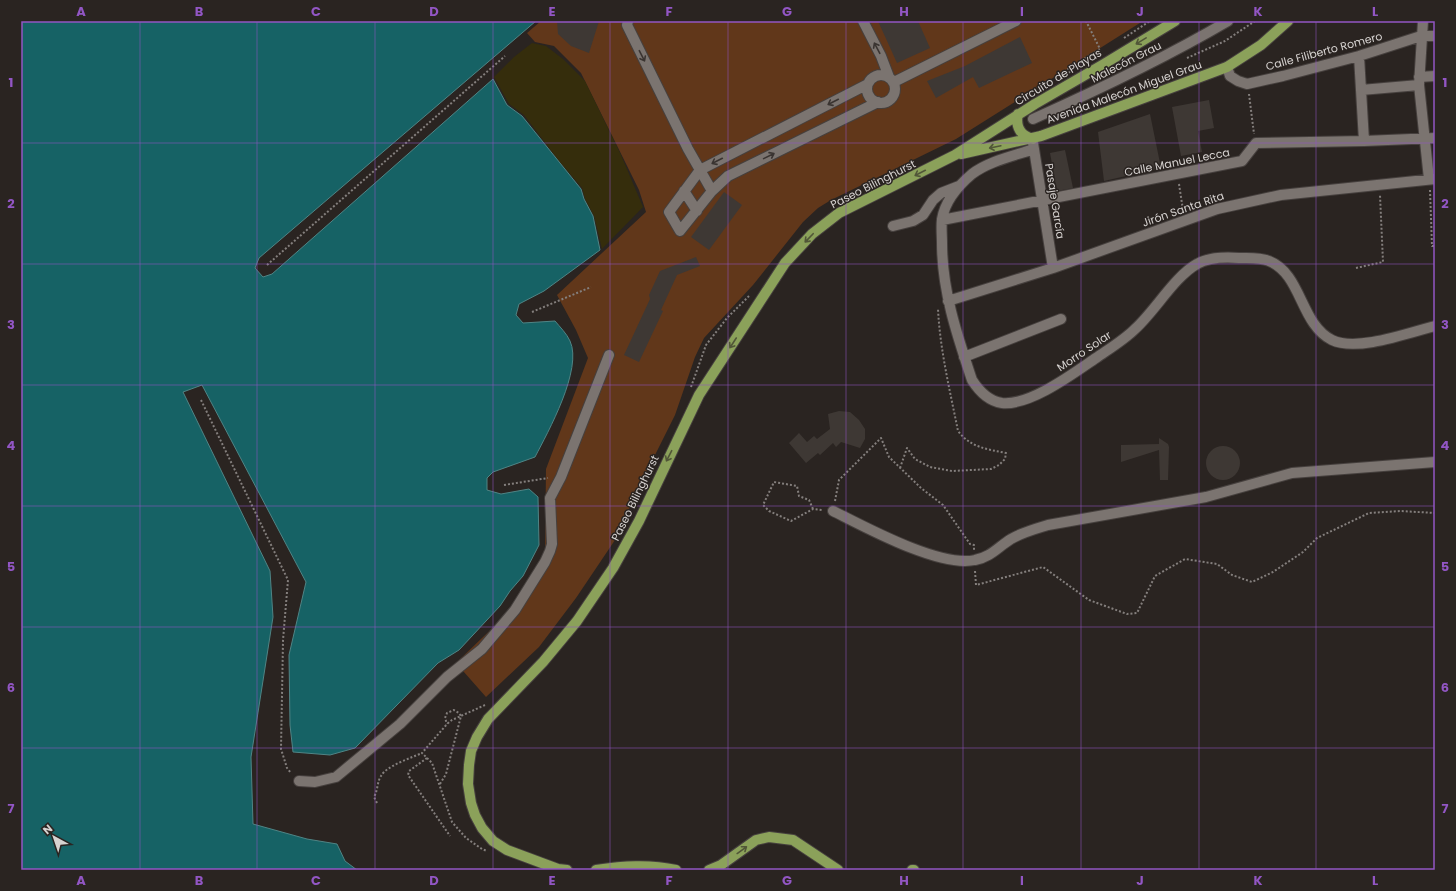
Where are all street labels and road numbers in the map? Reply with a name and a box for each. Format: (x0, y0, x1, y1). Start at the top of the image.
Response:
street label: Calle Filiberto Romero (1264, 28, 1384, 74)
street label: Malecón Grau (1088, 37, 1164, 87)
street label: Circuito de Playas (1012, 45, 1105, 109)
street label: Avenida Malecón Miguel Grau (1044, 56, 1204, 128)
street label: Calle Manuel Lecca (1123, 144, 1231, 180)
street label: Paseo Bilinghurst (828, 156, 918, 212)
street label: Pasaje García (1041, 162, 1069, 240)
street label: Jirón Santa Rita (1140, 187, 1226, 231)
street label: Morro Solar (1054, 327, 1114, 375)
street label: Paseo Bilinghurst (607, 452, 663, 544)

